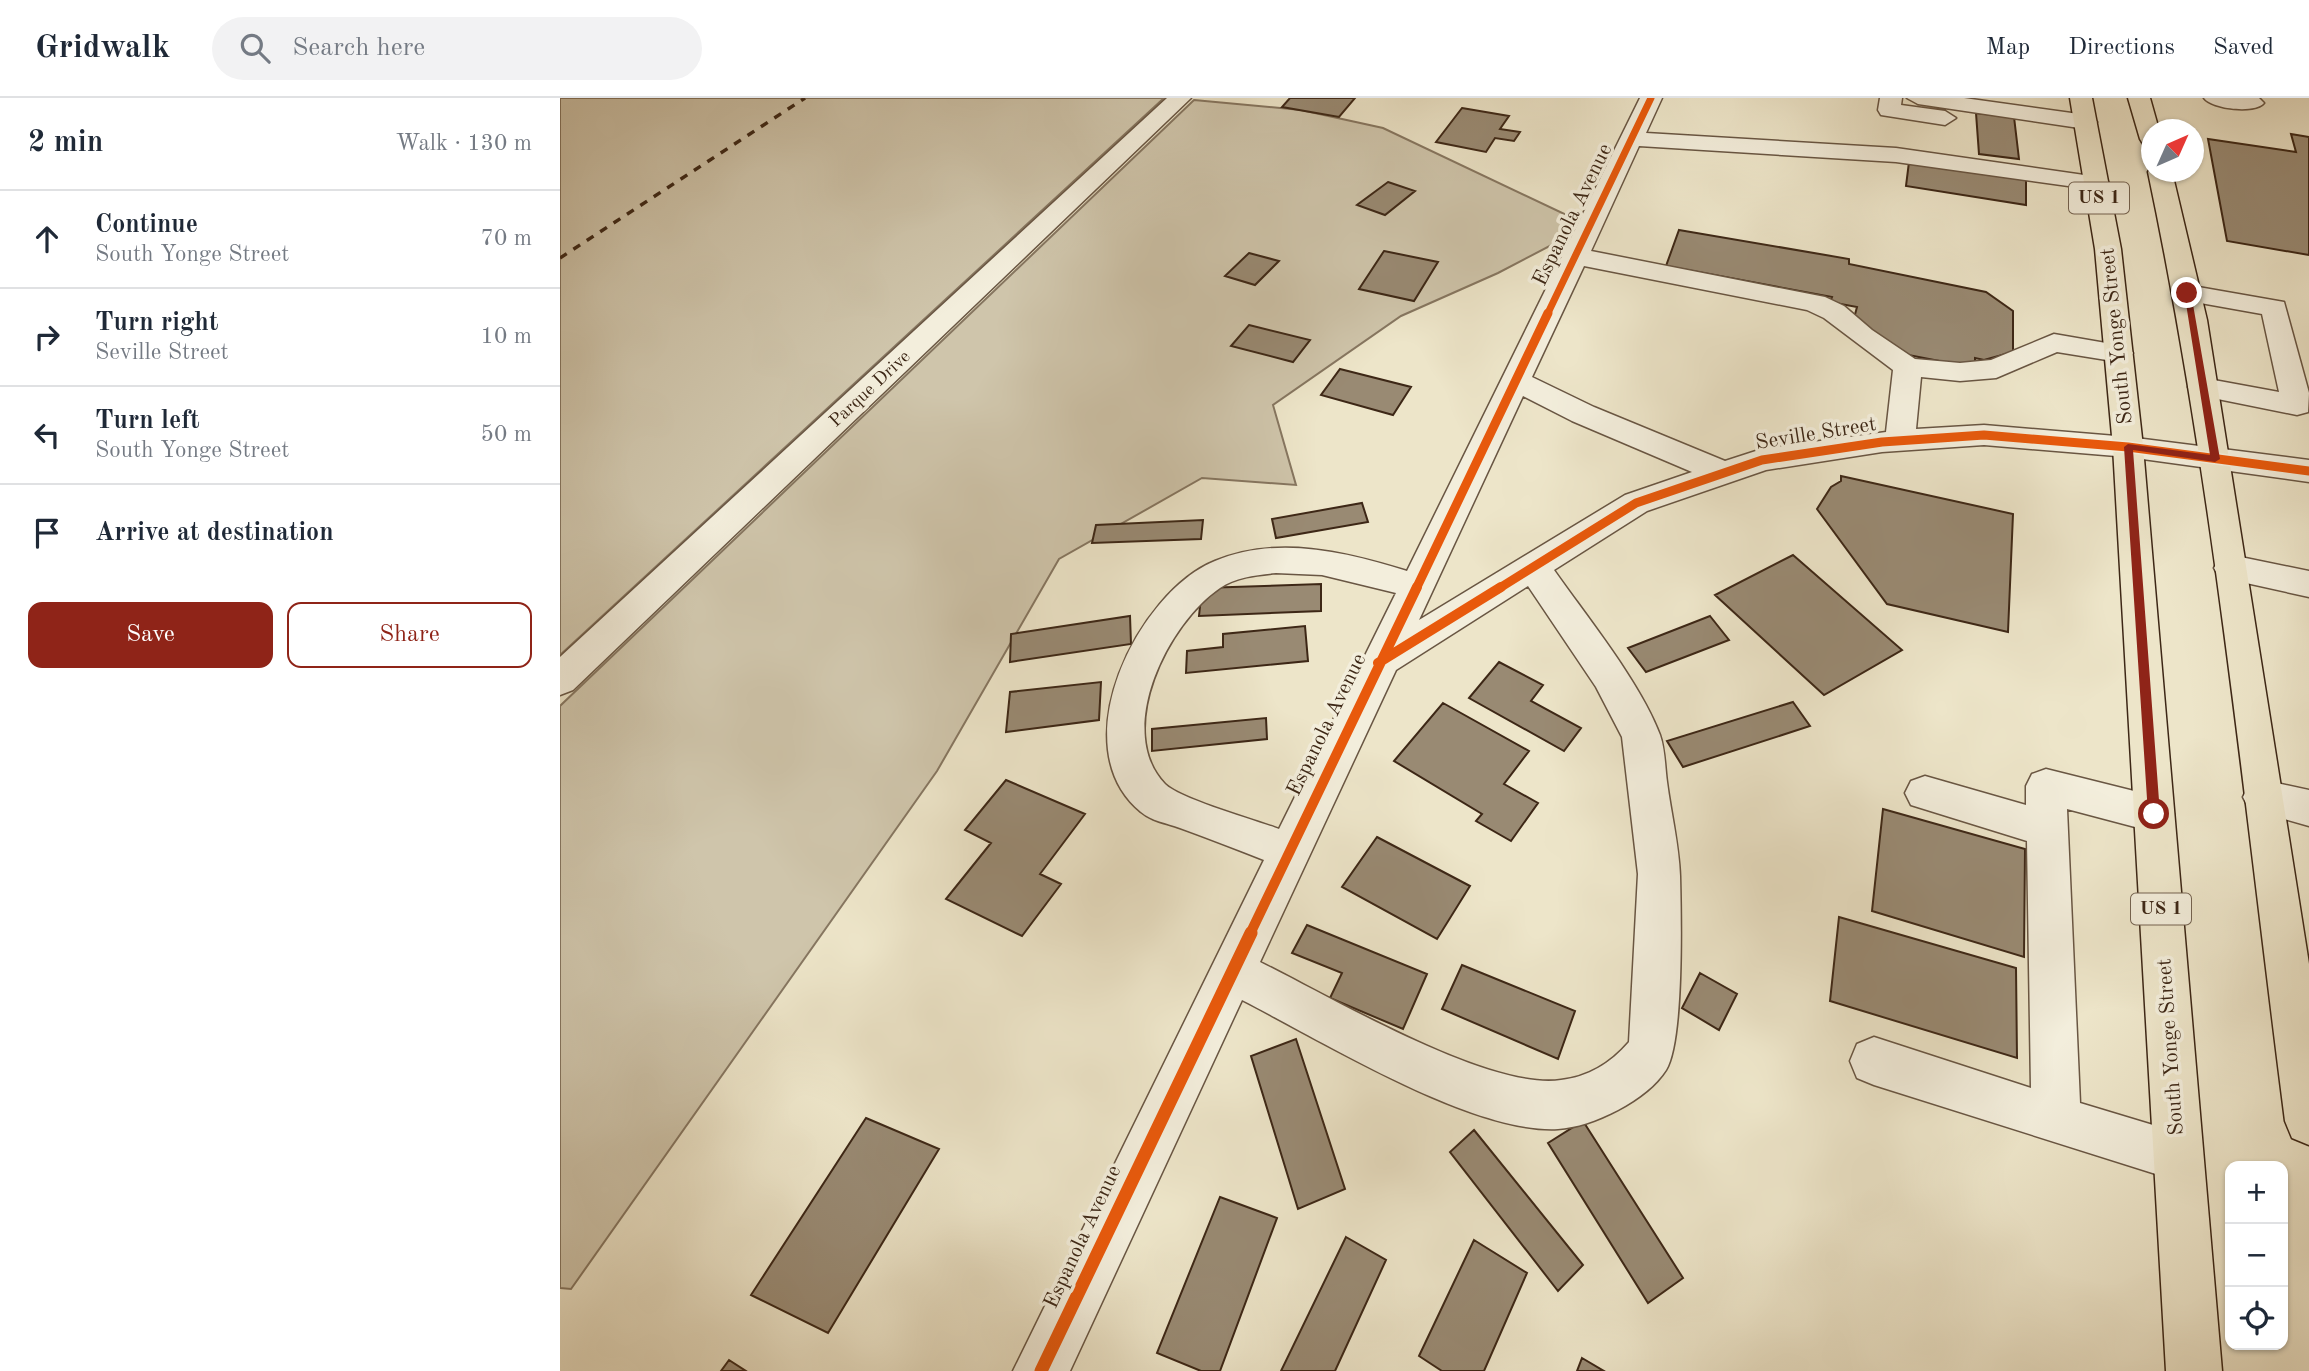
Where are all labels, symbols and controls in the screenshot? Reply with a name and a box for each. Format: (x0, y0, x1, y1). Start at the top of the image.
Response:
search box (212, 17, 702, 80)
icon: search (236, 29, 274, 67)
text: Gridwalk (35, 32, 170, 65)
text: Search here (292, 35, 425, 61)
text: Map (1986, 36, 2030, 60)
text: Directions (2068, 36, 2175, 60)
text: Saved (2213, 36, 2274, 60)
north arrow (2141, 119, 2204, 182)
text: 2 min (28, 128, 103, 158)
text: Walk · 130 m (396, 132, 532, 155)
street label: Espanola Avenue (1530, 141, 1616, 289)
road number: US 1 (2069, 183, 2129, 214)
text: Continue (95, 212, 198, 238)
icon: ahead (28, 220, 66, 258)
text: 70 m (481, 227, 532, 250)
text: South Yonge Street (95, 243, 289, 266)
street label: South Yonge Street (2097, 247, 2137, 425)
route end (2171, 277, 2202, 308)
text: Turn right (95, 310, 218, 336)
icon: right (28, 318, 66, 356)
text: 10 m (481, 325, 532, 348)
text: Seville Street (95, 341, 229, 364)
street label: Parque Drive (826, 347, 914, 431)
text: Turn left (95, 408, 200, 434)
street label: Seville Street (1754, 414, 1878, 454)
icon: left (28, 416, 66, 454)
text: 50 m (481, 423, 532, 446)
text: South Yonge Street (95, 439, 289, 462)
icon: arrive (28, 514, 66, 552)
text: Arrive at destination (95, 520, 334, 546)
button: Save (28, 602, 273, 668)
button: Share (287, 602, 532, 668)
street label: Espanola Avenue (1284, 651, 1370, 799)
route start (2138, 798, 2169, 829)
road number: US 1 (2131, 894, 2191, 924)
street label: South Yonge Street (2154, 958, 2188, 1136)
map controls (2225, 1161, 2288, 1350)
button: + (2225, 1161, 2288, 1224)
street label: Espanola Avenue (1041, 1162, 1125, 1312)
button: − (2225, 1224, 2288, 1287)
button: locate (2225, 1287, 2288, 1350)

